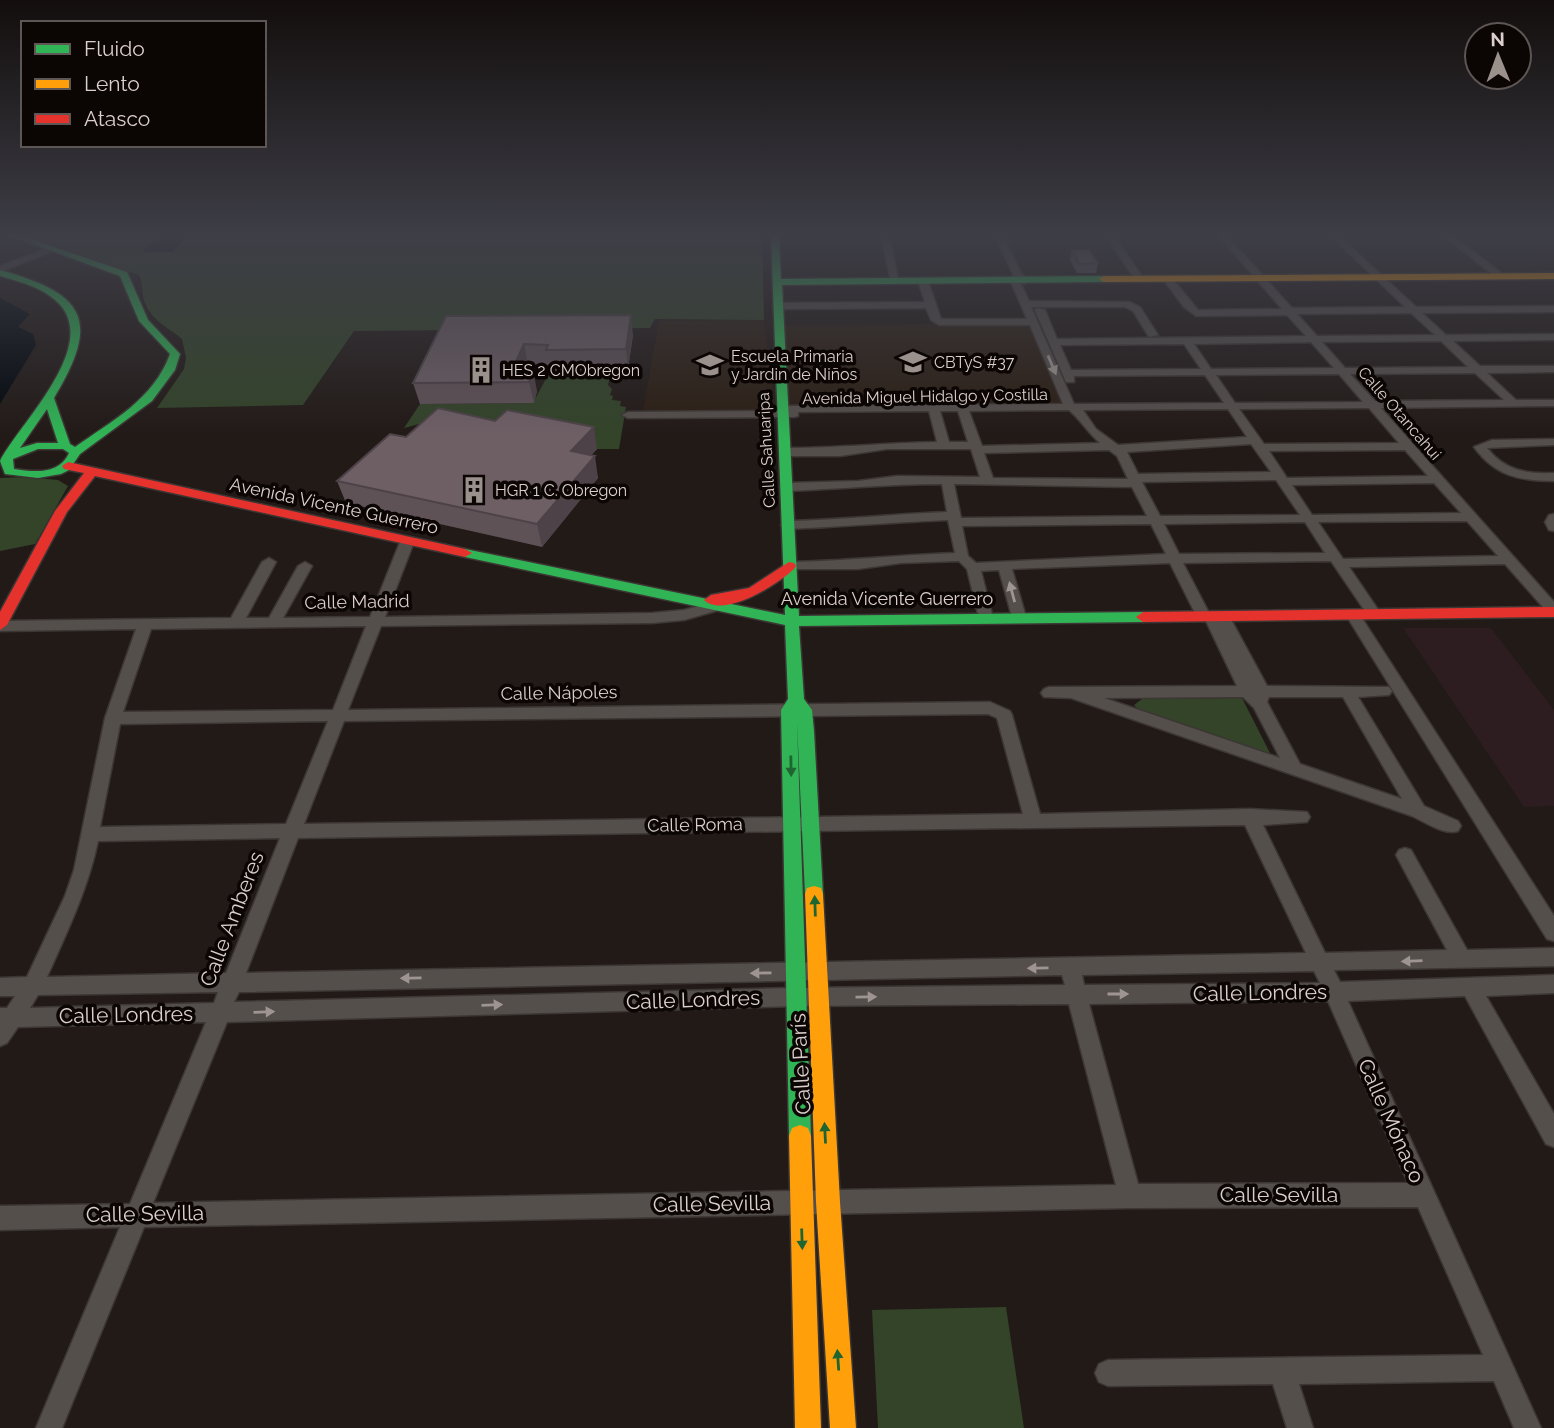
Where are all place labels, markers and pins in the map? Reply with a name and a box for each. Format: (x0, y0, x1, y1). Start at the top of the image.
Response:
place label: Escuela Primaria y Jardin de Niños (731, 347, 858, 384)
school or university icon: CBTyS #37 (898, 347, 928, 377)
school or university icon: Escuela Primaria y Jardin de Niños (695, 350, 725, 380)
place label: CBTyS #37 (934, 353, 1015, 372)
building icon: HES 2 CMObregon (466, 355, 496, 385)
place label: HES 2 CMObregon (502, 361, 640, 380)
building icon: HGR 1 C. Obregon (459, 475, 489, 505)
place label: HGR 1 C. Obregon (495, 481, 627, 500)

